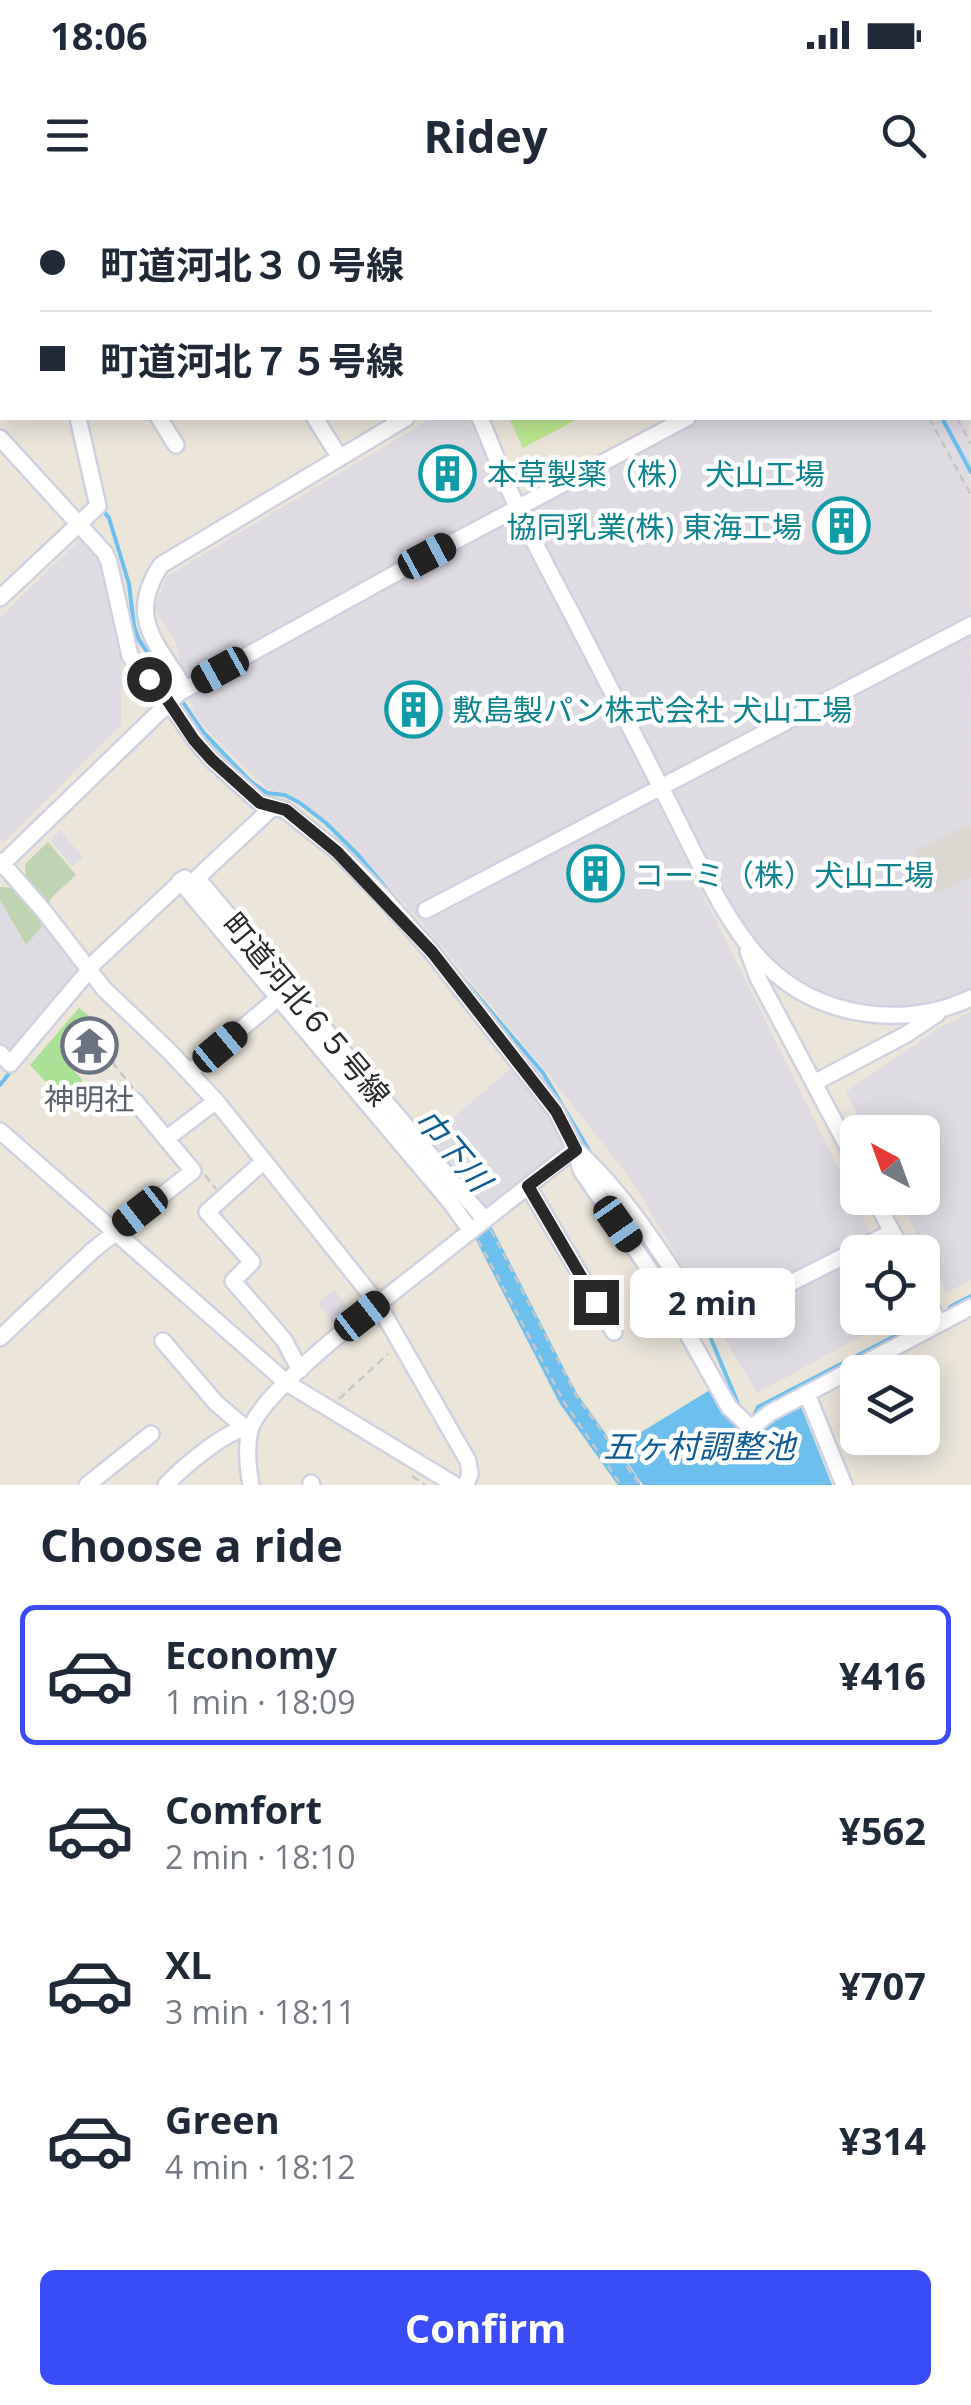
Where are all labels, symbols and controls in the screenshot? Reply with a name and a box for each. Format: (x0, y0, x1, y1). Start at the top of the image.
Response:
text: 18:06 (50, 9, 148, 61)
text: Ridey (423, 105, 548, 166)
icon: menu (40, 108, 95, 163)
icon: search (876, 108, 931, 163)
text: 町道河北３０号線 (100, 238, 404, 290)
text: 町道河北７５号線 (100, 334, 404, 386)
building icon: 本草製薬（株） 犬山工場 (418, 443, 478, 503)
place label: 本草製薬（株） 犬山工場 (487, 453, 825, 494)
building icon: 協同乳業(株) 東海工場 (811, 496, 871, 556)
place label: 協同乳業(株) 東海工場 (507, 506, 802, 547)
car (393, 529, 461, 583)
car (186, 642, 254, 698)
route start (127, 657, 172, 702)
building icon: 敷島製パン株式会社 犬山工場 (384, 679, 444, 739)
place label: 敷島製パン株式会社 犬山工場 (453, 689, 852, 730)
building icon: コーミ（株）犬山工場 (565, 844, 625, 904)
place label: コーミ（株）犬山工場 (634, 854, 934, 895)
street label: 町道河北６５号線 (214, 904, 400, 1114)
temple icon: 神明社 (59, 1015, 119, 1075)
car (187, 1016, 253, 1078)
place label: 神明社 (44, 1078, 134, 1119)
water label: 巾下川 (407, 1098, 503, 1202)
north arrow (840, 1115, 940, 1215)
map controls (840, 1115, 940, 1455)
car (107, 1181, 173, 1241)
car (589, 1191, 647, 1257)
button: locate (840, 1235, 940, 1335)
callout: 2 min (631, 1267, 796, 1337)
route end (574, 1280, 619, 1325)
text: 2 min (668, 1281, 757, 1324)
car (329, 1286, 395, 1346)
button: layers (840, 1355, 940, 1455)
water label: 五ヶ村調整池 (603, 1424, 798, 1467)
text: Choose a ride (40, 1514, 343, 1575)
text: Economy (165, 1628, 337, 1680)
icon: car (45, 1630, 135, 1720)
text: ¥416 (839, 1649, 926, 1701)
text: 1 min · 18:09 (165, 1680, 356, 1723)
text: Comfort (165, 1783, 322, 1835)
icon: car (45, 1785, 135, 1875)
text: ¥562 (839, 1804, 926, 1856)
text: 2 min · 18:10 (165, 1835, 356, 1878)
text: XL (165, 1938, 212, 1990)
icon: car (45, 1940, 135, 2030)
text: ¥707 (839, 1959, 926, 2011)
text: 3 min · 18:11 (165, 1990, 356, 2033)
text: Green (165, 2093, 280, 2145)
icon: car (45, 2095, 135, 2185)
text: ¥314 (839, 2114, 926, 2166)
text: 4 min · 18:12 (165, 2145, 356, 2188)
button: Confirm (40, 2270, 931, 2385)

